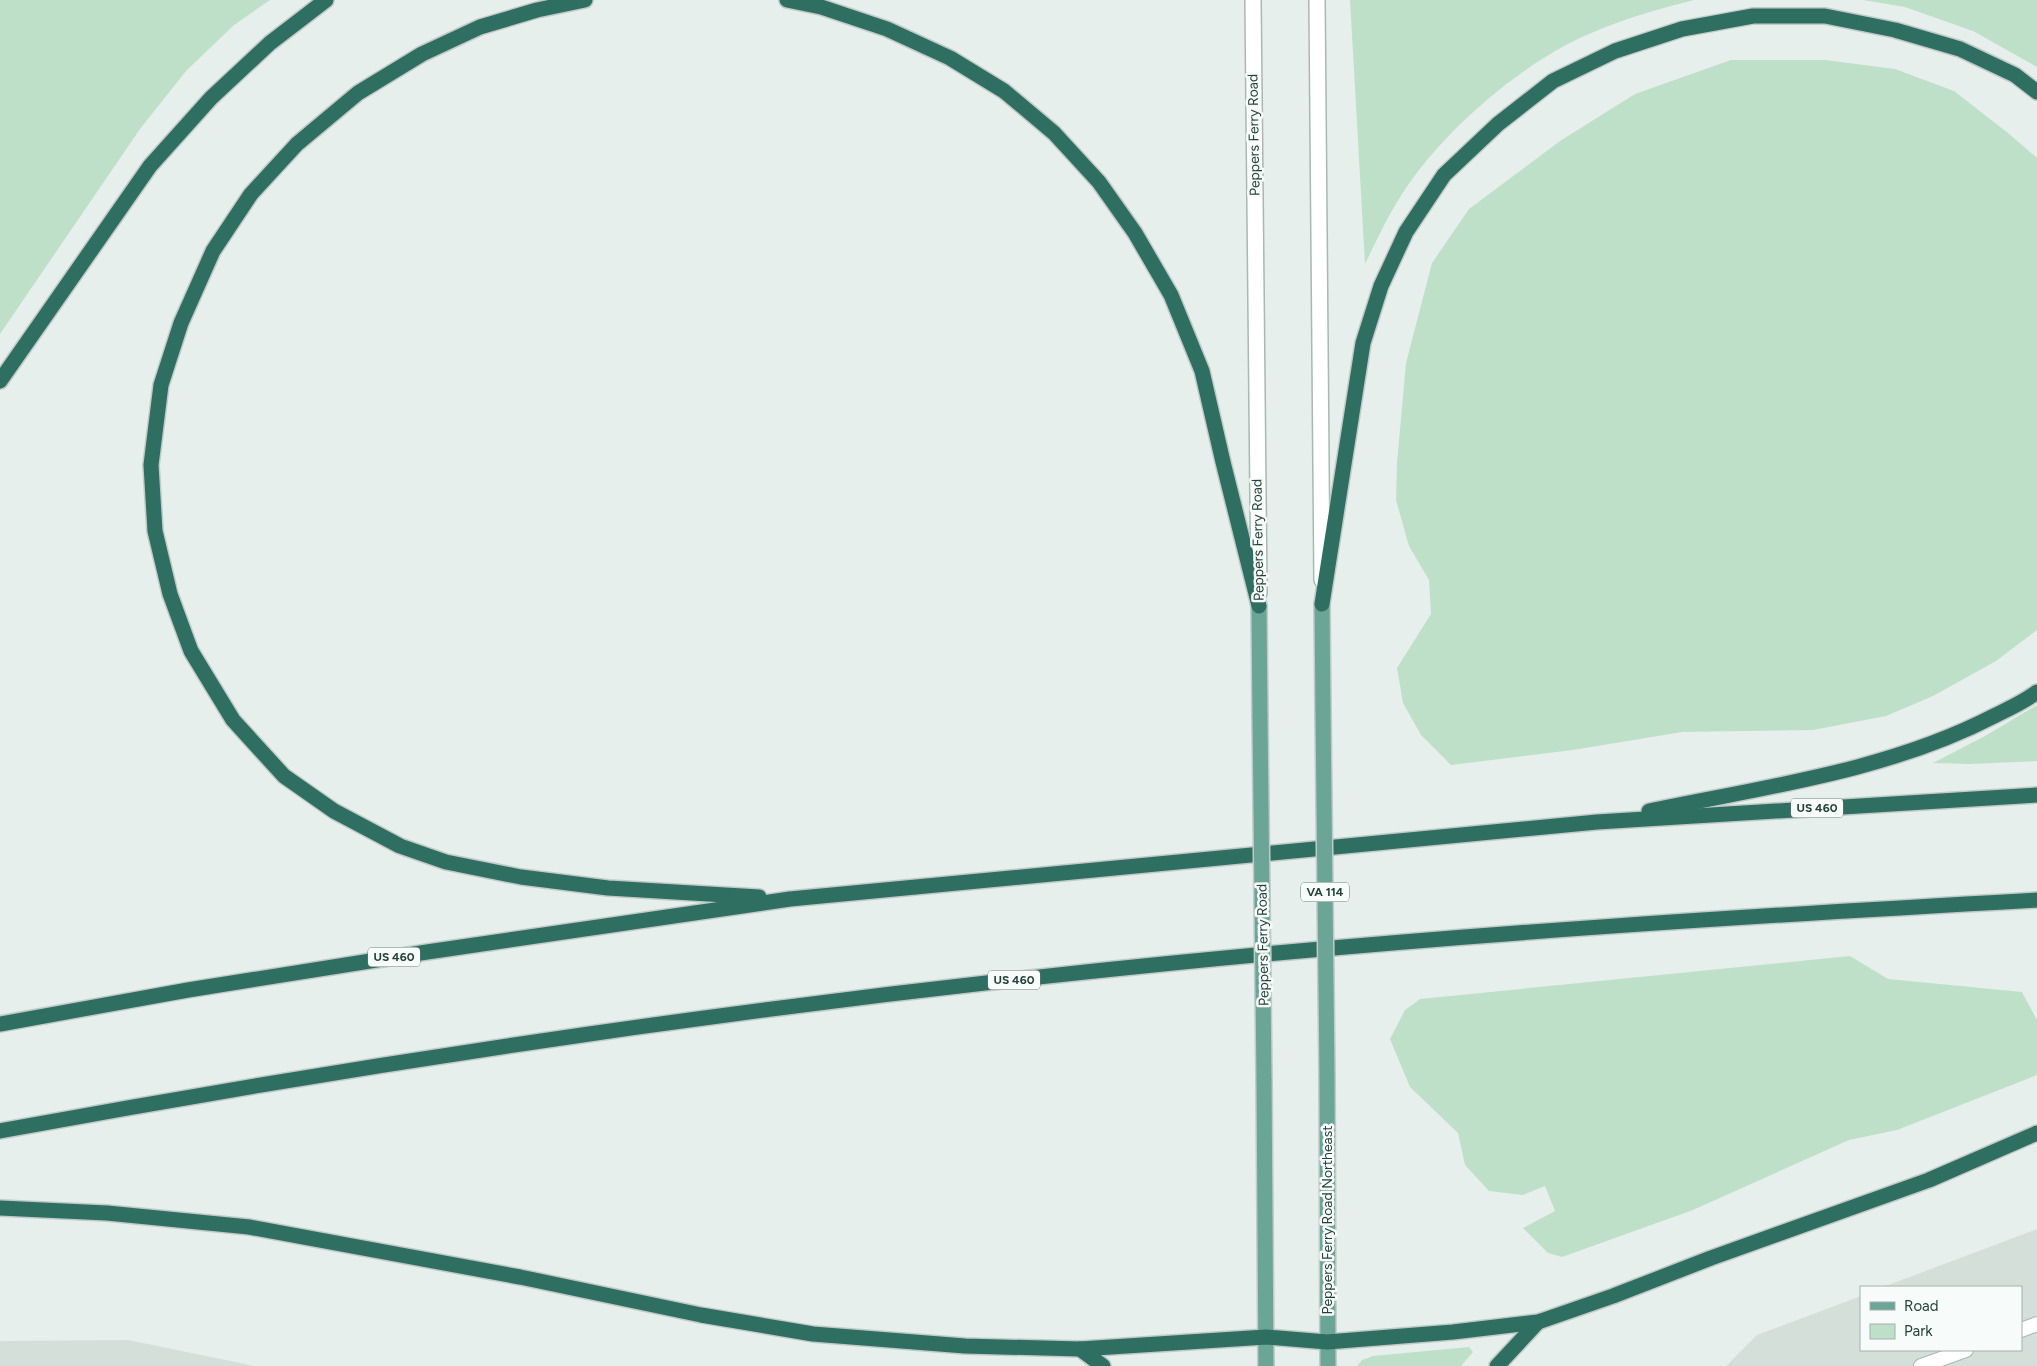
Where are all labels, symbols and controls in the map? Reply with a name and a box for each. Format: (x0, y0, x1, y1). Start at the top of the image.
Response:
street label: Peppers Ferry Road (1244, 74, 1264, 196)
street label: Peppers Ferry Road (1248, 479, 1268, 601)
road number: US 460 (1791, 798, 1843, 818)
road number: VA 114 (1301, 882, 1349, 902)
street label: Peppers Ferry Road (1253, 884, 1273, 1006)
road number: US 460 (368, 948, 420, 966)
road number: US 460 (988, 970, 1040, 990)
street label: Peppers Ferry Road Northeast (1319, 1125, 1336, 1315)
legend (1860, 1286, 2022, 1351)
text: Road (1904, 1297, 1939, 1315)
text: Park (1904, 1322, 1933, 1340)

